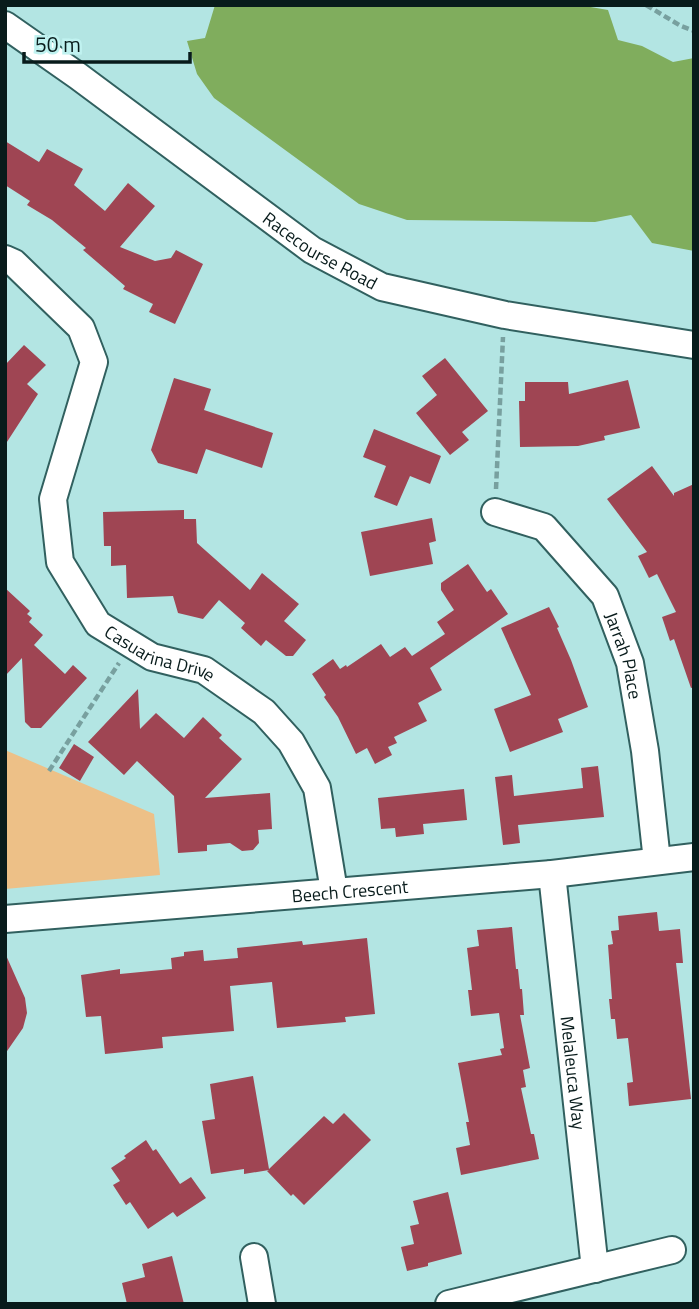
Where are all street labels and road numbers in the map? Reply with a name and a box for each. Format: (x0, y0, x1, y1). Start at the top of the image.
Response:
street label: Racecourse Road (257, 205, 382, 296)
street label: Jarrah Place (599, 608, 649, 701)
street label: Casuarina Drive (100, 618, 221, 688)
street label: Beech Crescent (291, 872, 410, 909)
street label: Melaleuca Way (554, 1015, 593, 1131)

